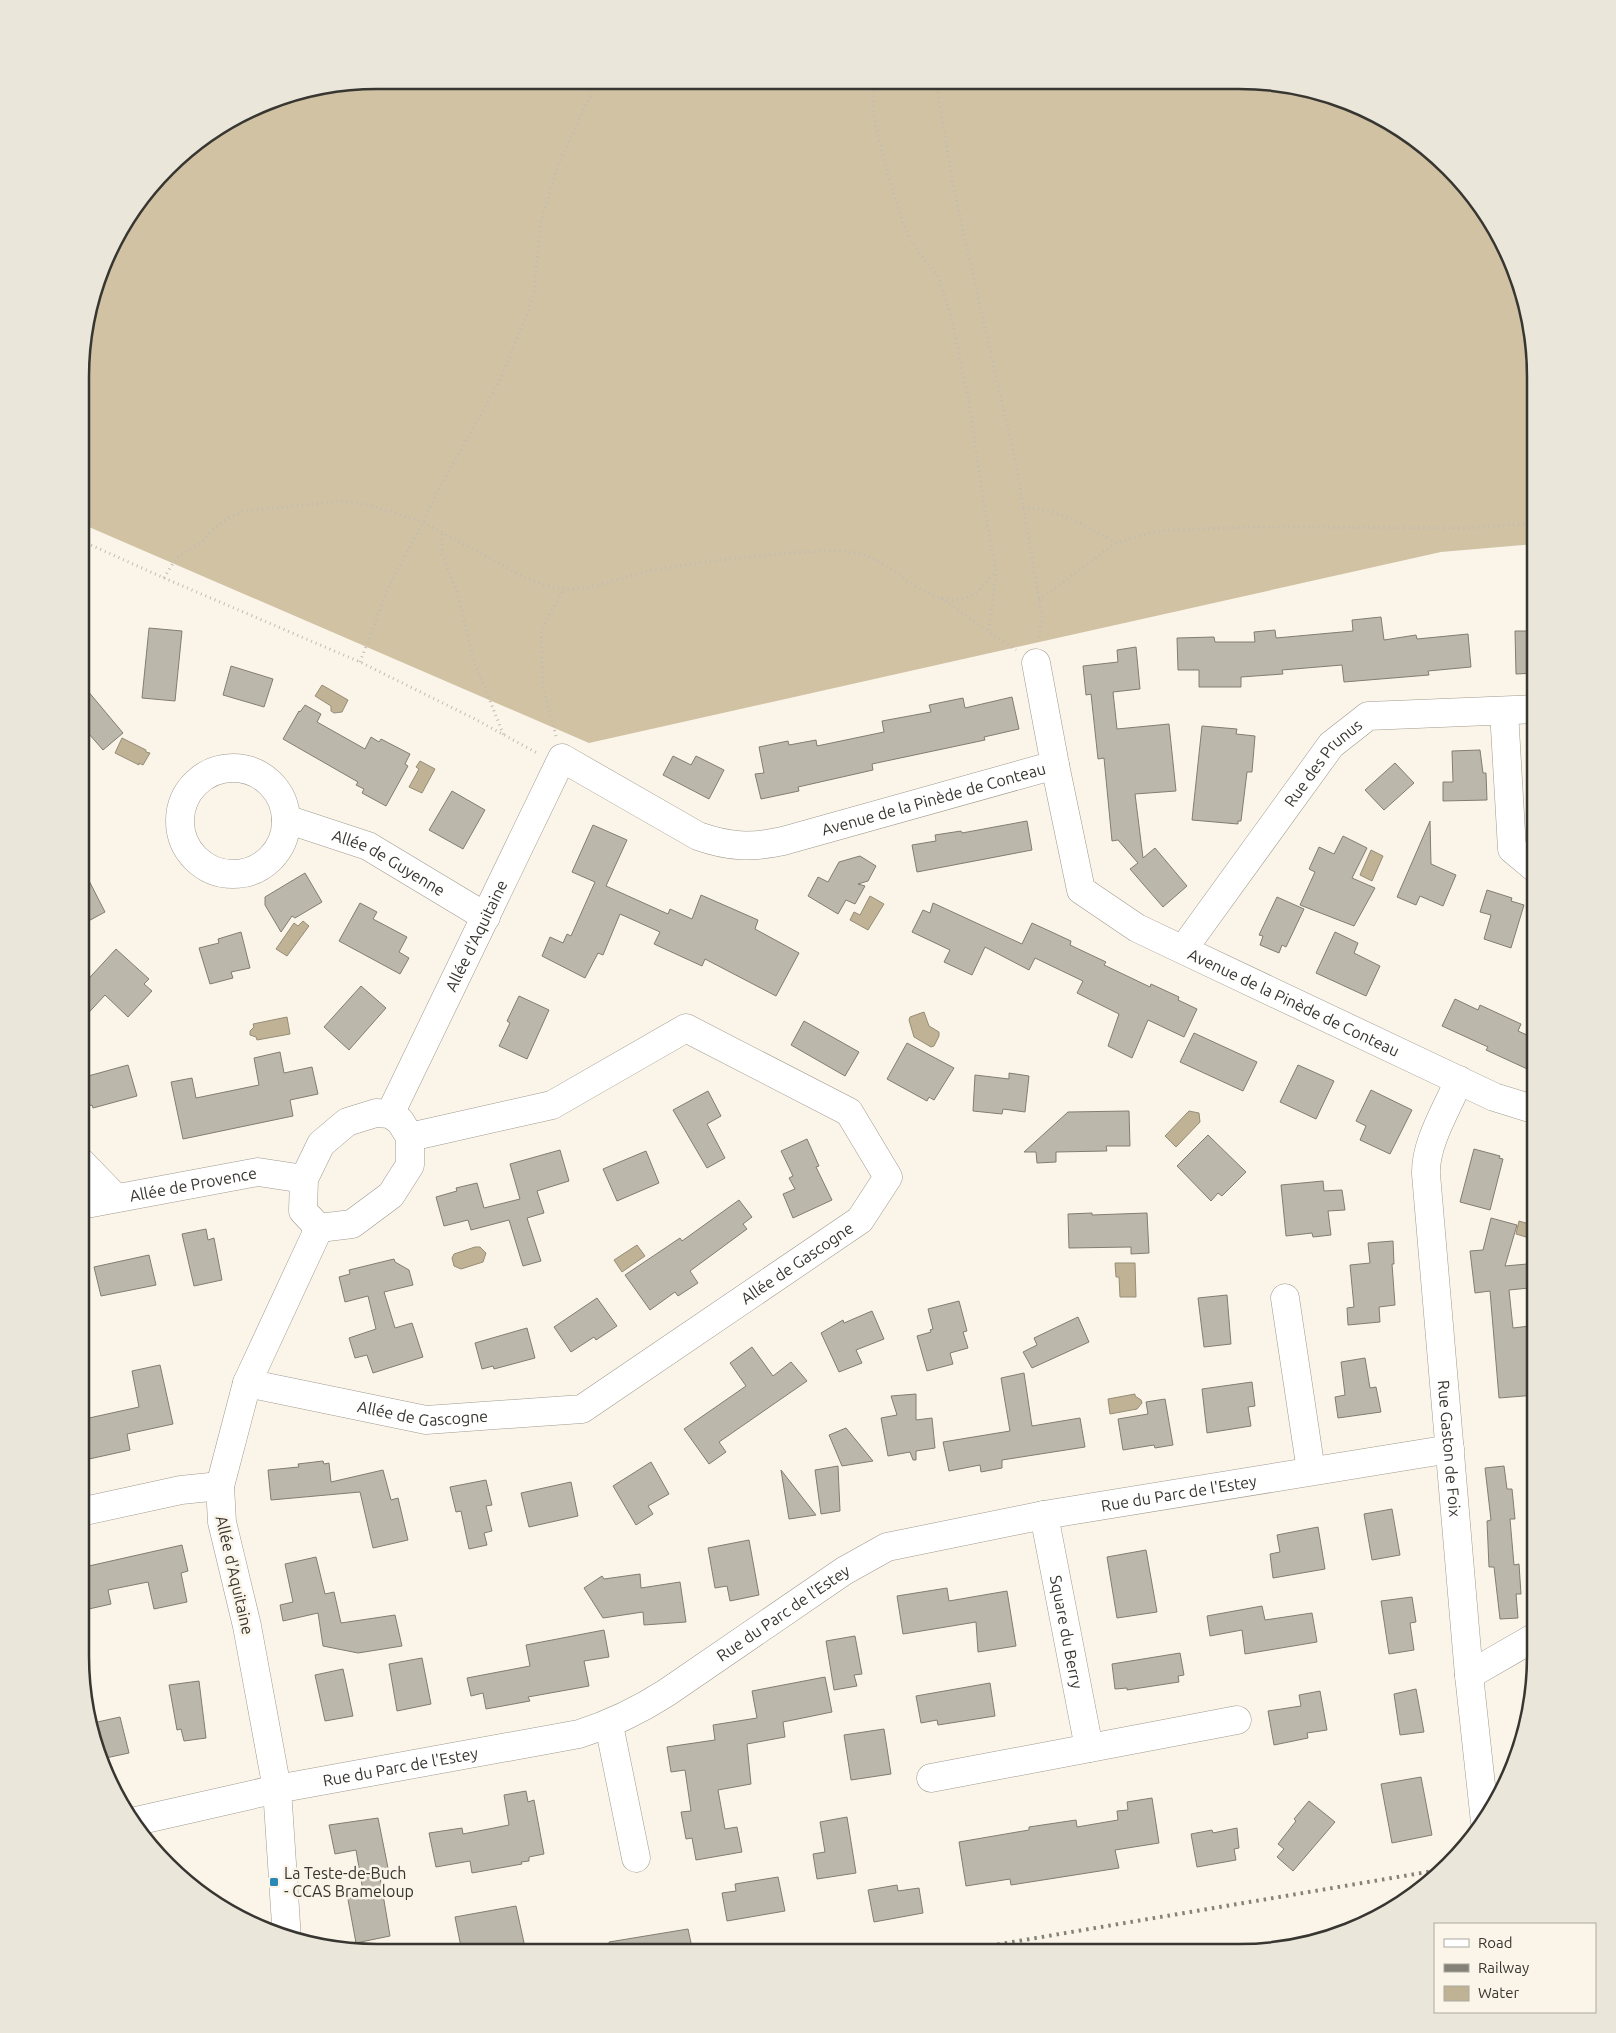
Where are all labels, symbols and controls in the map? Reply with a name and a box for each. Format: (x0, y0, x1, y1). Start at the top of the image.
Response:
street label: Rue des Prunus (1280, 715, 1365, 810)
street label: Avenue de la Pinède de Conteau (820, 759, 1048, 839)
street label: Allée de Guyenne (330, 826, 448, 899)
street label: Allée d'Aquitaine (442, 877, 511, 994)
street label: Avenue de la Pinède de Conteau (1185, 945, 1402, 1060)
street label: Allée de Provence (128, 1163, 258, 1205)
street label: Allée de Gascogne (737, 1218, 856, 1307)
street label: Rue Gaston de Foix (1435, 1379, 1464, 1518)
street label: Allée de Gascogne (356, 1397, 489, 1429)
street label: Rue du Parc de l'Estey (1100, 1472, 1258, 1515)
street label: Allée d'Aquitaine (213, 1514, 257, 1636)
street label: Rue du Parc de l'Estey (713, 1561, 853, 1665)
street label: Square du Berry (1047, 1574, 1086, 1690)
street label: Rue du Parc de l'Estey (321, 1744, 480, 1790)
place label: La Teste-de-Buch - CCAS Brameloup (284, 1864, 414, 1900)
marker: La Teste-de-Buch - CCAS Brameloup (268, 1876, 280, 1888)
legend (1434, 1923, 1596, 2013)
text: Road (1478, 1934, 1513, 1951)
text: Railway (1478, 1959, 1529, 1976)
text: Water (1478, 1984, 1519, 2001)

